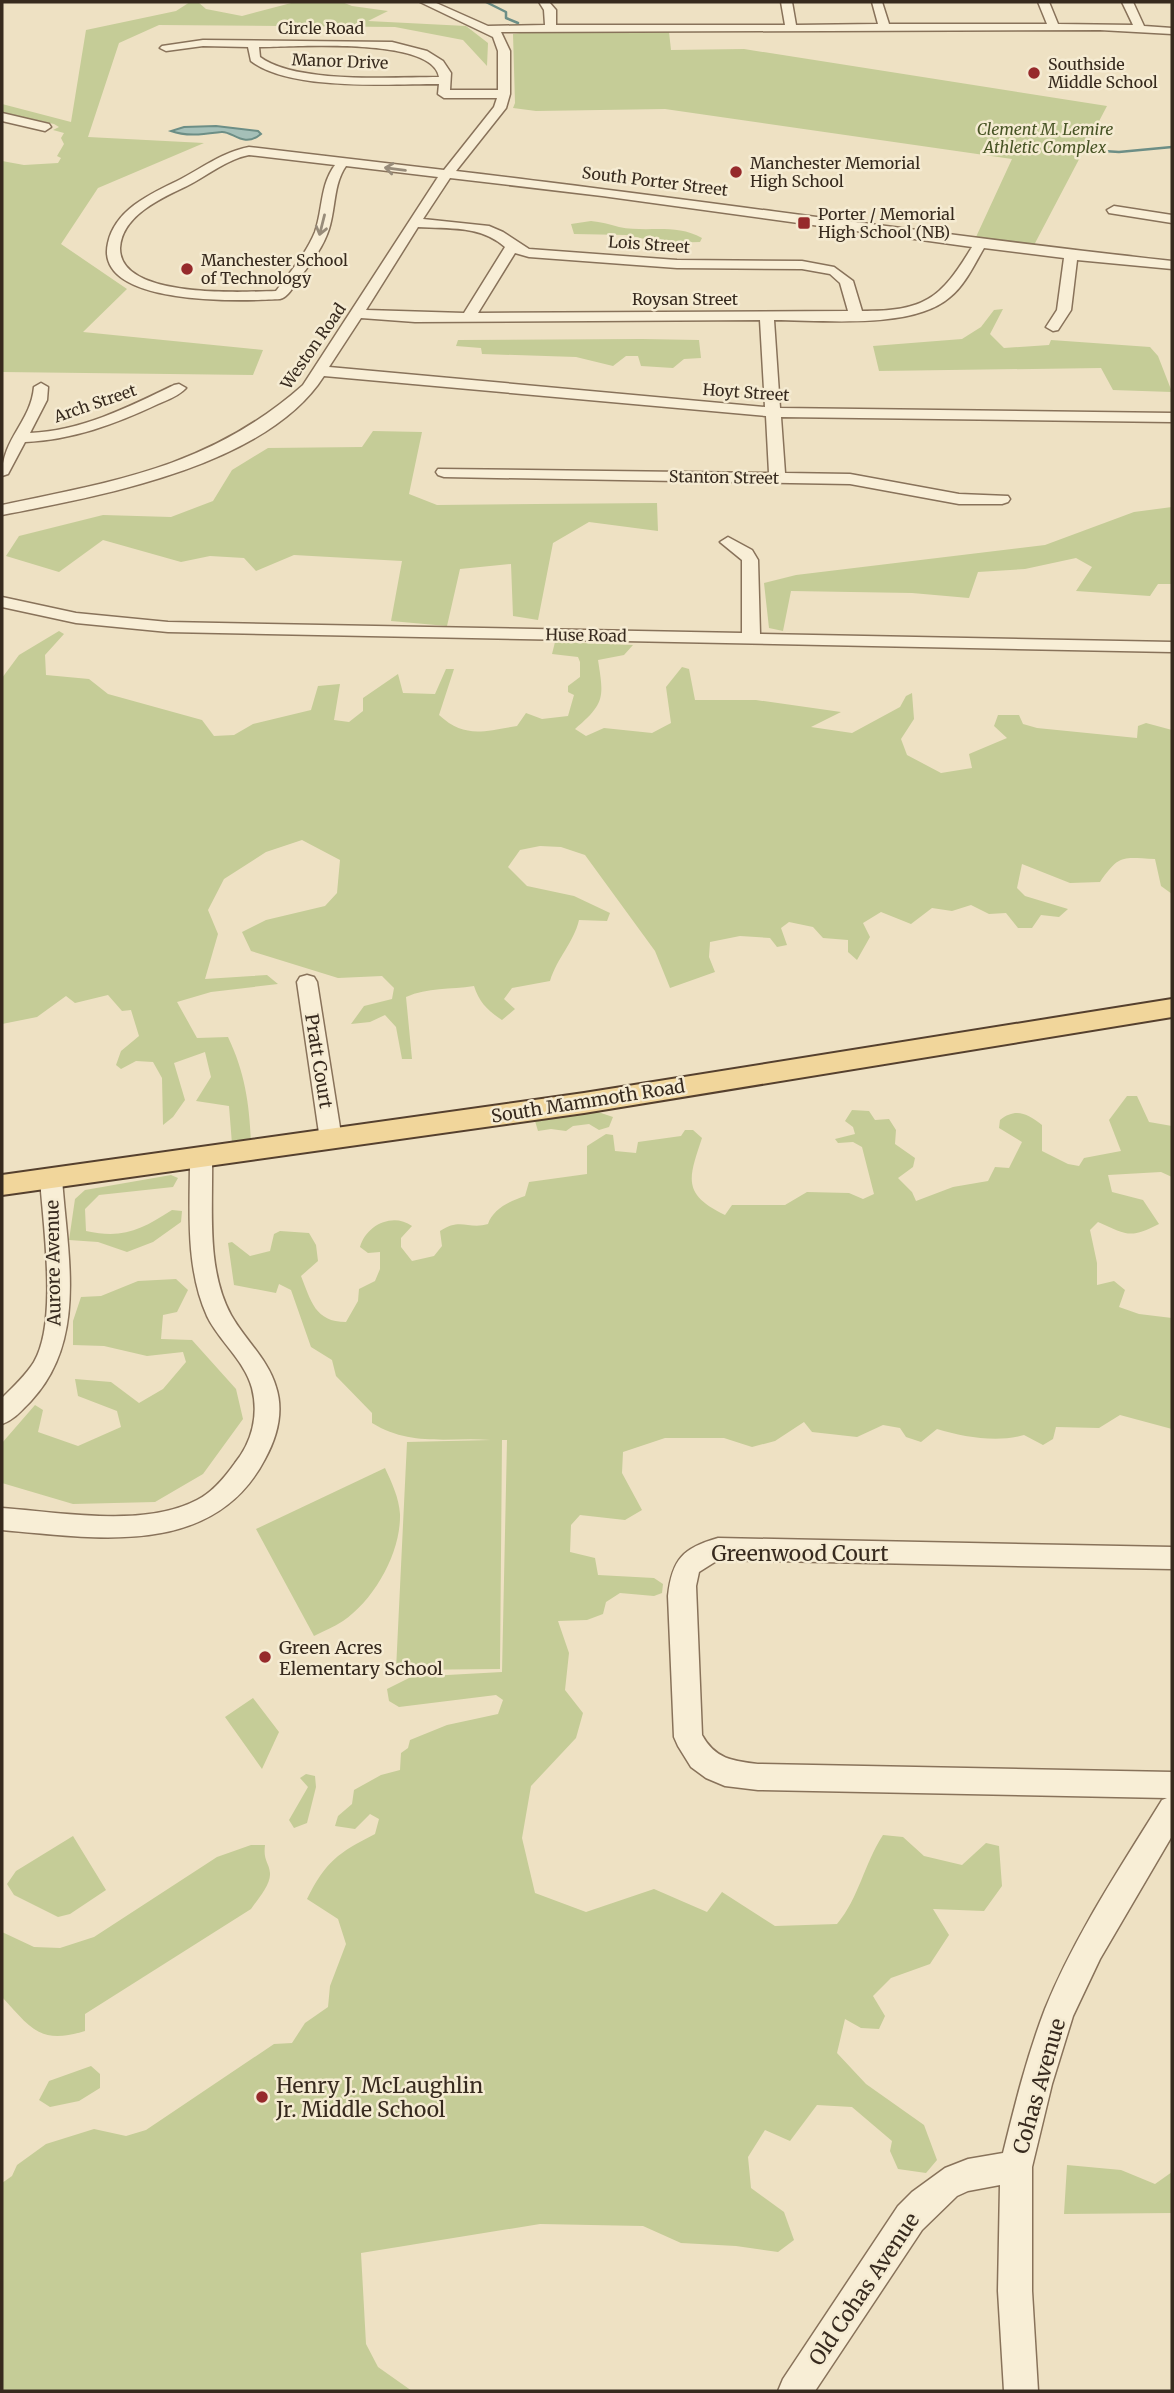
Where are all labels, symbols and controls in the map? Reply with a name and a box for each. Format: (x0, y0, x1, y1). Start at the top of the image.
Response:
street label: Circle Road (278, 18, 364, 38)
street label: Manor Drive (291, 49, 389, 73)
place label: Southside Middle School (1048, 54, 1158, 92)
marker: Southside Middle School (1026, 65, 1042, 81)
park label: Clement M. Lemire Athletic Complex (977, 119, 1113, 157)
place label: Manchester Memorial High School (750, 153, 920, 191)
one-way arrow (384, 162, 406, 175)
street label: South Porter Street (581, 162, 730, 200)
marker: Manchester Memorial High School (728, 164, 744, 180)
place label: Porter / Memorial High School (NB) (818, 204, 955, 242)
one-way arrow (315, 213, 328, 236)
marker: Porter / Memorial High School (NB) (796, 215, 812, 231)
street label: Lois Street (607, 231, 691, 257)
place label: Manchester School of Technology (201, 250, 348, 288)
marker: Manchester School of Technology (179, 261, 195, 277)
street label: Roysan Street (632, 289, 739, 309)
street label: Weston Road (276, 299, 350, 394)
street label: Arch Street (50, 379, 140, 427)
street label: Hoyt Street (702, 379, 791, 405)
street label: Stanton Street (669, 466, 780, 488)
street label: Huse Road (545, 624, 627, 646)
street label: Pratt Court (300, 1012, 338, 1110)
street label: South Mammoth Road (489, 1074, 687, 1128)
street label: Aurore Avenue (40, 1200, 66, 1327)
street label: Greenwood Court (712, 1540, 888, 1567)
place label: Green Acres Elementary School (279, 1636, 443, 1680)
marker: Green Acres Elementary School (257, 1649, 273, 1665)
street label: Cohas Avenue (1007, 2015, 1071, 2157)
place label: Henry J. McLaughlin Jr. Middle School (275, 2072, 483, 2123)
marker: Henry J. McLaughlin Jr. Middle School (254, 2089, 270, 2105)
street label: Old Cohas Avenue (803, 2207, 925, 2371)

